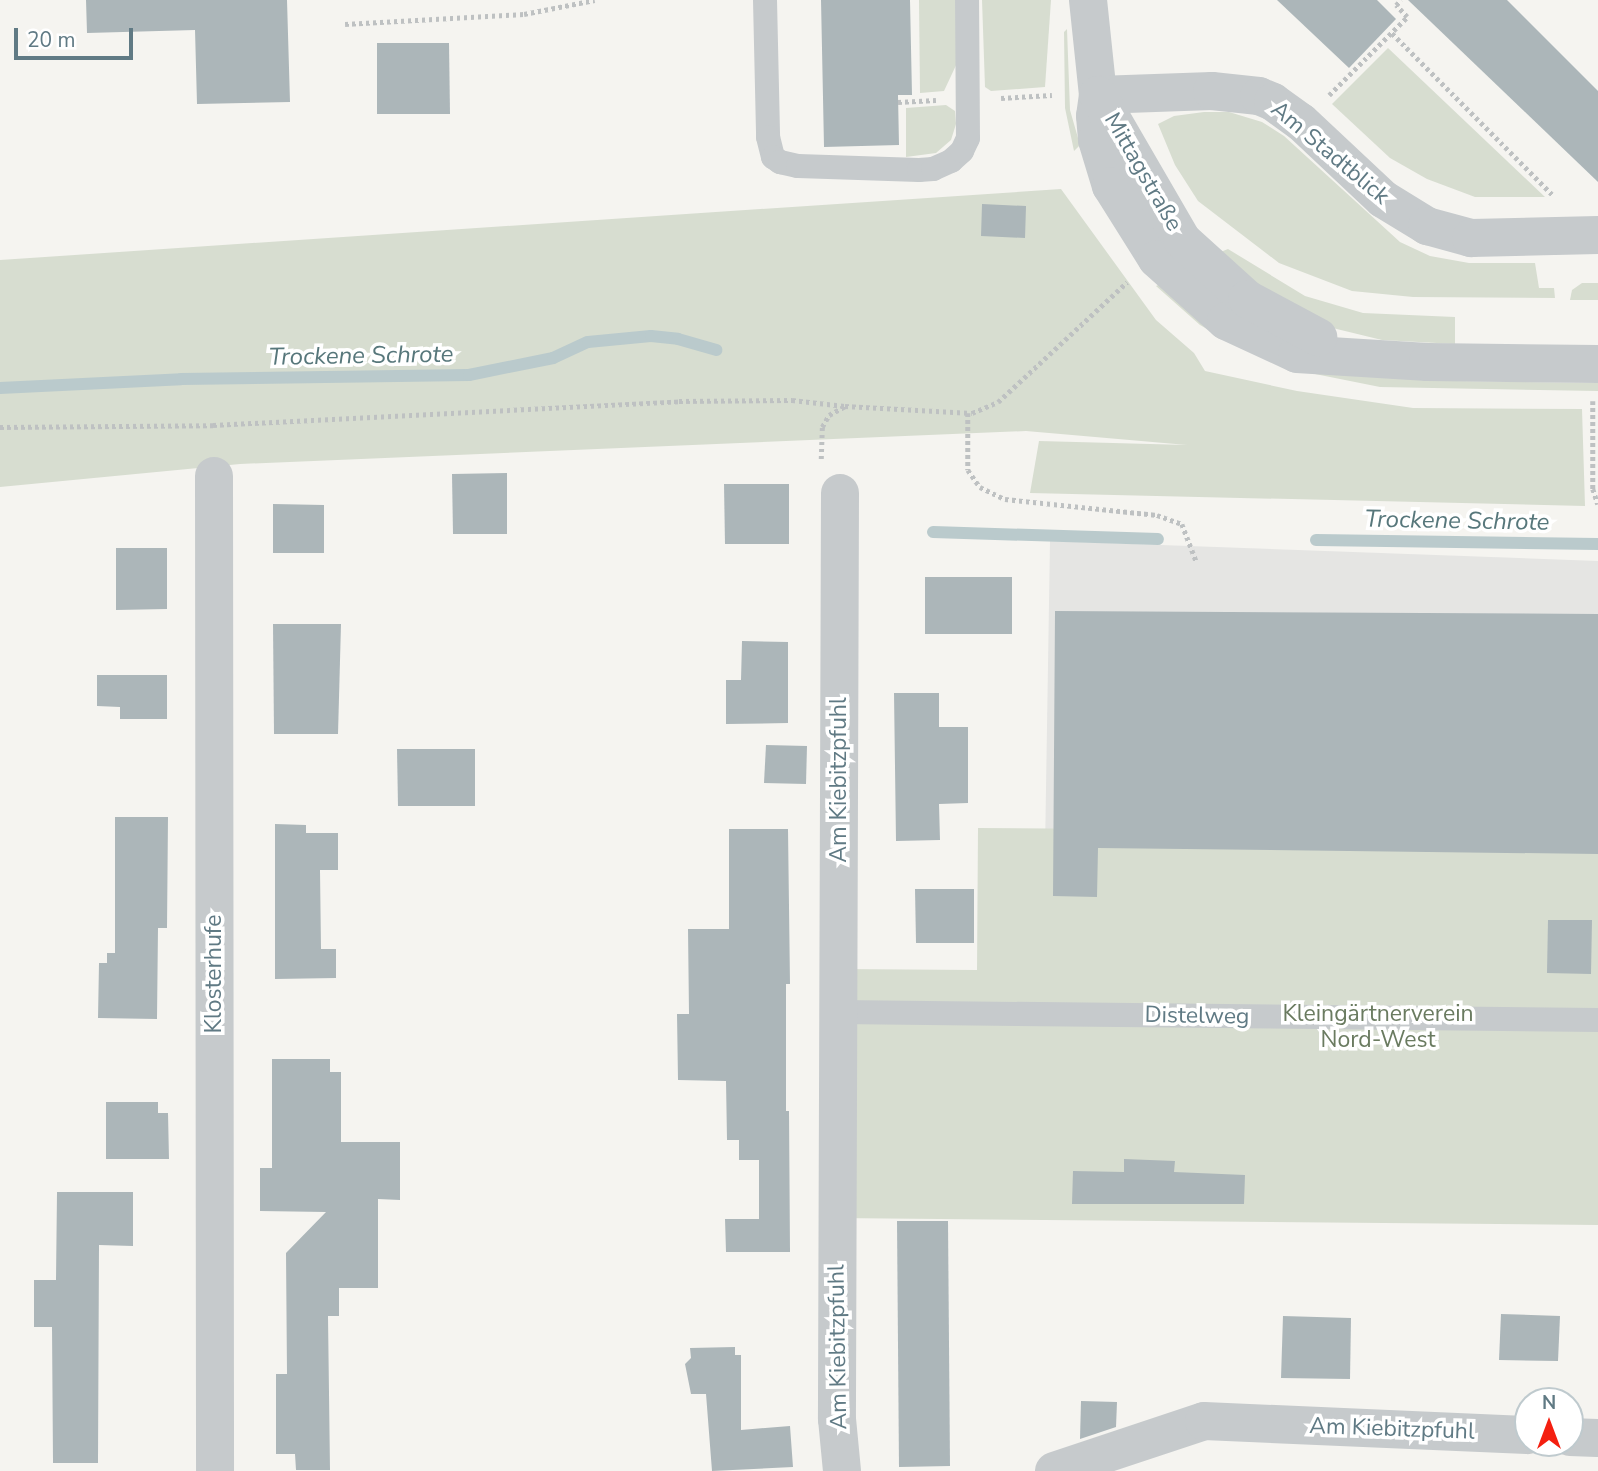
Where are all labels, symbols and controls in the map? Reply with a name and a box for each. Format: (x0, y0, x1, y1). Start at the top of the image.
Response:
scale bar (18, 14, 136, 58)
text: 20 m (27, 26, 76, 54)
street label: Am Stadtblick (1265, 96, 1395, 210)
street label: Mittagstraße (1098, 108, 1188, 236)
water label: Trockene Schrote (268, 340, 454, 372)
water label: Trockene Schrote (1364, 505, 1550, 537)
street label: Am Kiebitzpfuhl (825, 697, 853, 863)
street label: Klosterhufe (200, 915, 228, 1033)
park label: Kleingärtnerverein Nord-West (1282, 1000, 1474, 1054)
street label: Distelweg (1144, 1001, 1250, 1031)
street label: Am Kiebitzpfuhl (823, 1264, 853, 1430)
north arrow (1514, 1387, 1584, 1457)
text: N (1542, 1390, 1556, 1416)
street label: Am Kiebitzpfuhl (1309, 1412, 1475, 1446)

